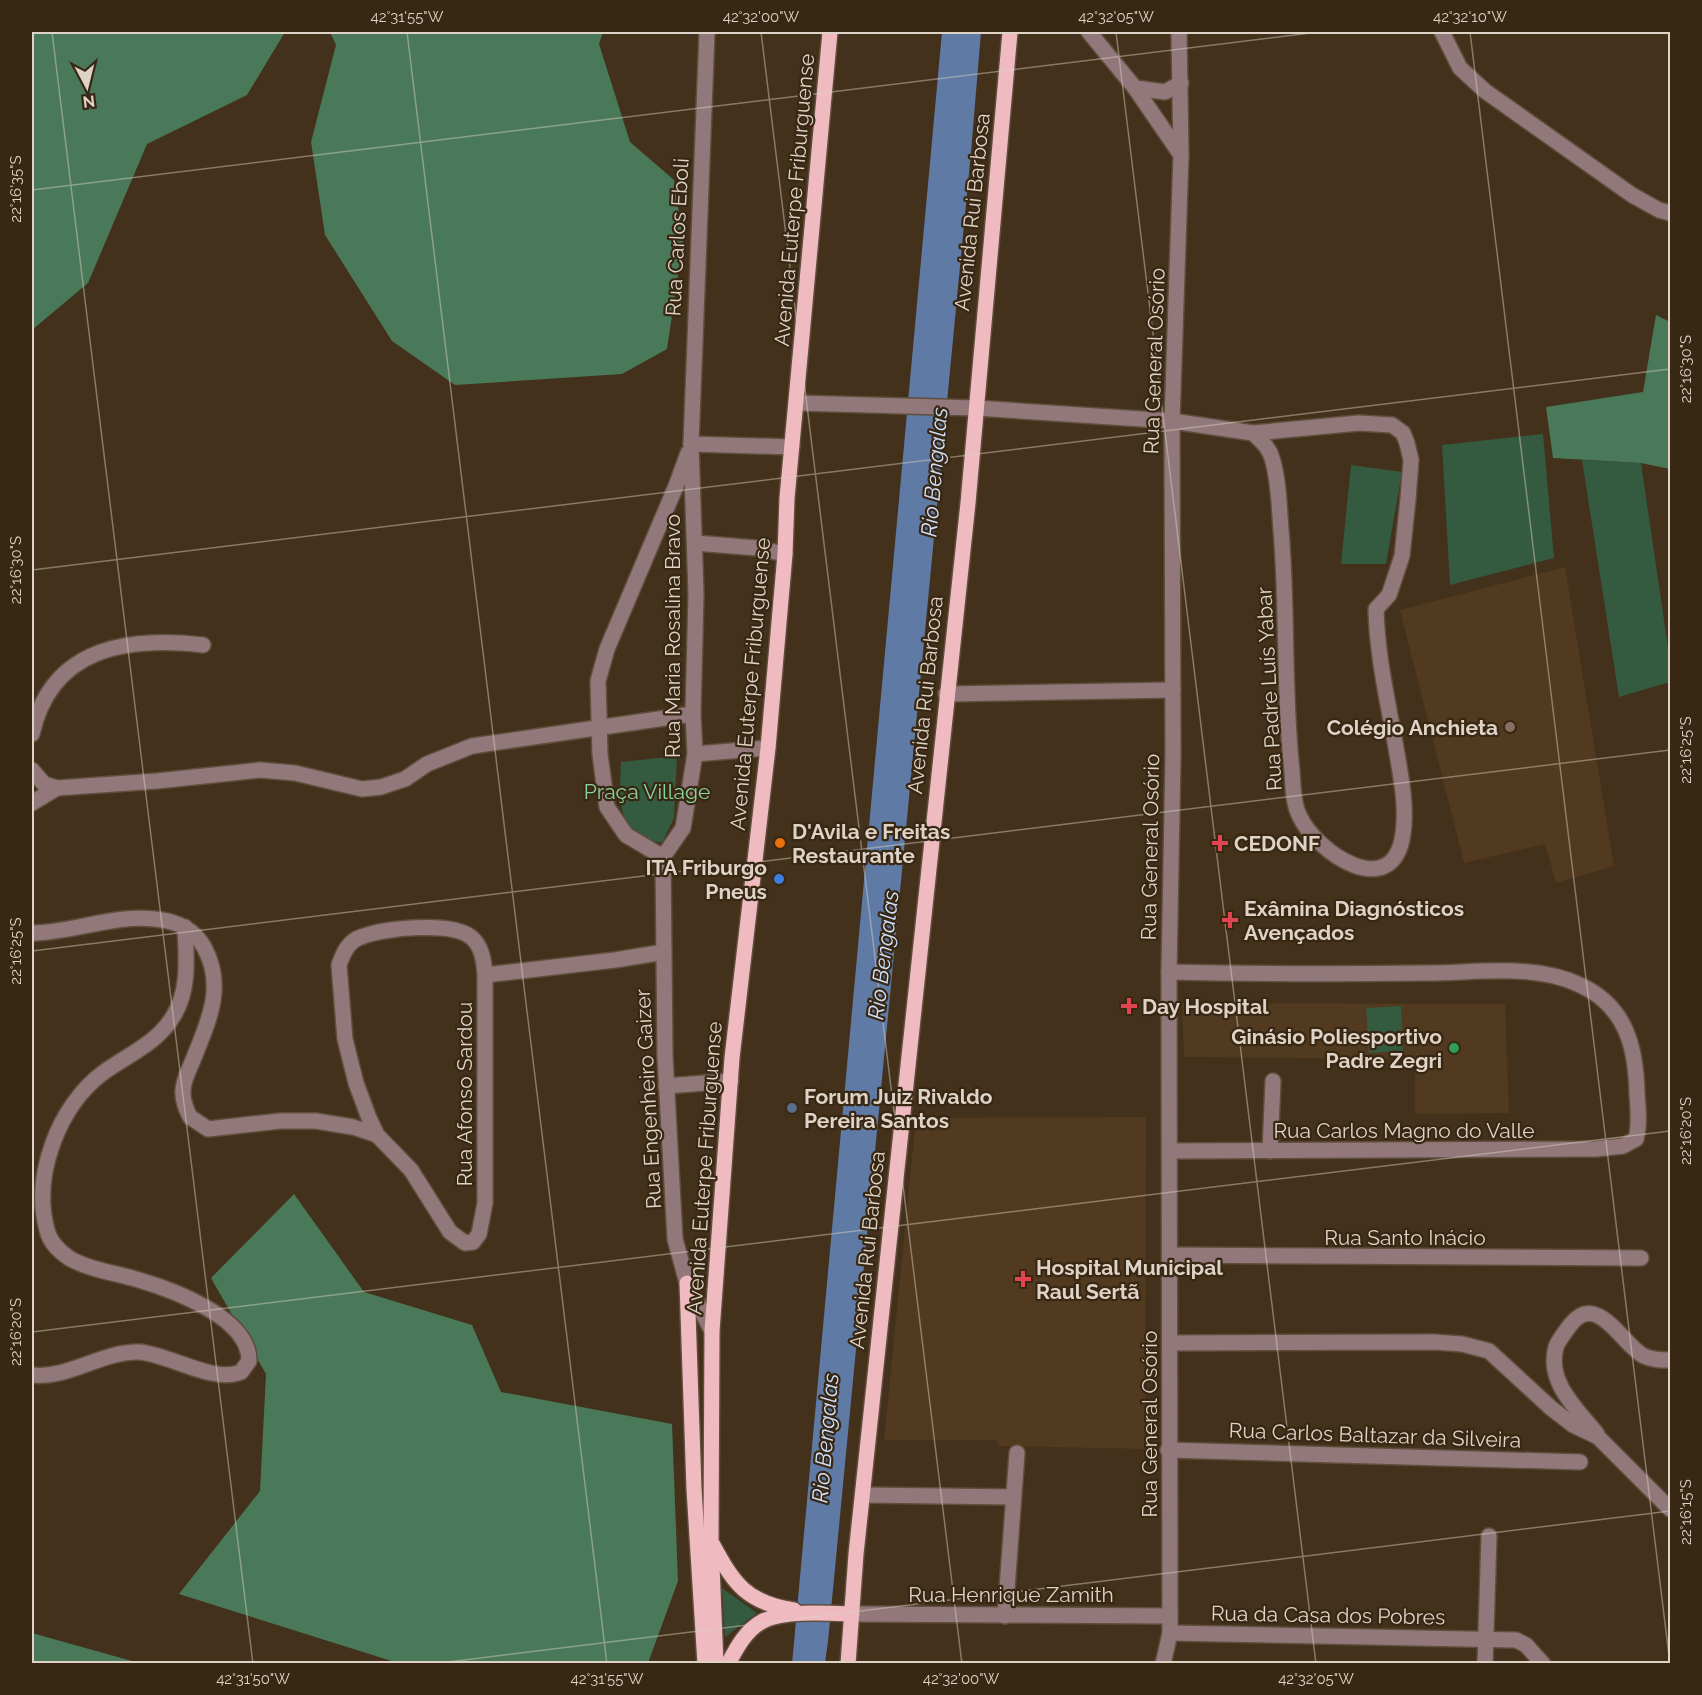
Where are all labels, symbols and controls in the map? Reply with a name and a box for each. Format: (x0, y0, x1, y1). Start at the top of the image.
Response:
text: 42°31'55"W (371, 8, 444, 26)
text: 42°32'00"W (723, 8, 800, 26)
text: 42°32'05"W (1078, 8, 1154, 26)
text: 42°32'10"W (1433, 8, 1507, 26)
street label: Avenida Euterpe Friburguense (769, 52, 819, 348)
north arrow (57, 57, 117, 117)
text: N (82, 91, 96, 112)
street label: Avenida Rui Barbosa (949, 112, 995, 312)
text: 22°16'35"S (7, 155, 25, 223)
street label: Rua Carlos Eboli (660, 157, 694, 317)
street label: Rua General Osório (1138, 267, 1170, 455)
text: 22°16'30"S (1677, 335, 1695, 403)
water label: Rio Bengalas (915, 406, 953, 538)
street label: Rua Maria Rosalina Bravo (660, 514, 685, 758)
text: 22°16'30"S (7, 536, 25, 604)
street label: Avenida Euterpe Friburguense (725, 536, 775, 832)
street label: Rua Padre Luís Yabar (1251, 586, 1287, 792)
street label: Avenida Rui Barbosa (902, 595, 948, 795)
place label: Colégio Anchieta (1327, 715, 1498, 740)
text: 22°16'25"S (1677, 716, 1695, 784)
marker: Colégio Anchieta (1503, 720, 1517, 734)
street label: Rua General Osório (1136, 753, 1164, 941)
park label: Praça Village (584, 779, 710, 804)
place label: D'Avila e Freitas Restaurante (792, 819, 950, 868)
place label: CEDONF (1234, 831, 1320, 856)
marker: CEDONF (1211, 834, 1229, 852)
marker: D'Avila e Freitas Restaurante (773, 836, 787, 850)
place label: ITA Friburgo Pneus (646, 855, 767, 904)
marker: ITA Friburgo Pneus (772, 872, 786, 886)
water label: Rio Bengalas (862, 889, 904, 1021)
place label: Exâmina Diagnósticos Avençados (1244, 896, 1464, 945)
marker: Exâmina Diagnósticos Avençados (1221, 911, 1239, 929)
text: 22°16'25"S (7, 917, 25, 985)
street label: Rua Engenheiro Gaizer (630, 988, 666, 1210)
place label: Day Hospital (1142, 994, 1269, 1019)
marker: Day Hospital (1120, 997, 1138, 1015)
street label: Rua Afonso Sardou (452, 1002, 477, 1186)
street label: Avenida Euterpe Friburguense (681, 1020, 727, 1316)
place label: Ginásio Poliesportivo Padre Zegri (1231, 1024, 1442, 1073)
marker: Ginásio Poliesportivo Padre Zegri (1447, 1041, 1461, 1055)
place label: Forum Juiz Rivaldo Pereira Santos (804, 1084, 993, 1133)
text: 22°16'20"S (1677, 1097, 1695, 1165)
marker: Forum Juiz Rivaldo Pereira Santos (785, 1101, 799, 1115)
street label: Rua Carlos Magno do Valle (1273, 1118, 1535, 1143)
street label: Avenida Rui Barbosa (844, 1150, 890, 1350)
street label: Rua Santo Inácio (1324, 1225, 1486, 1250)
place label: Hospital Municipal Raul Sertã (1036, 1255, 1223, 1304)
marker: Hospital Municipal Raul Sertã (1014, 1270, 1032, 1288)
text: 22°16'20"S (7, 1298, 25, 1366)
street label: Rua General Osório (1137, 1331, 1162, 1517)
water label: Rio Bengalas (806, 1372, 844, 1504)
street label: Rua Carlos Baltazar da Silveira (1228, 1417, 1522, 1453)
text: 22°16'15"S (1677, 1479, 1695, 1545)
street label: Rua Henrique Zamith (908, 1582, 1114, 1607)
street label: Rua da Casa dos Pobres (1211, 1600, 1445, 1630)
text: 42°31'50"W (216, 1670, 290, 1688)
text: 42°31'55"W (571, 1670, 644, 1688)
text: 42°32'00"W (923, 1670, 1000, 1688)
text: 42°32'05"W (1278, 1670, 1354, 1688)

